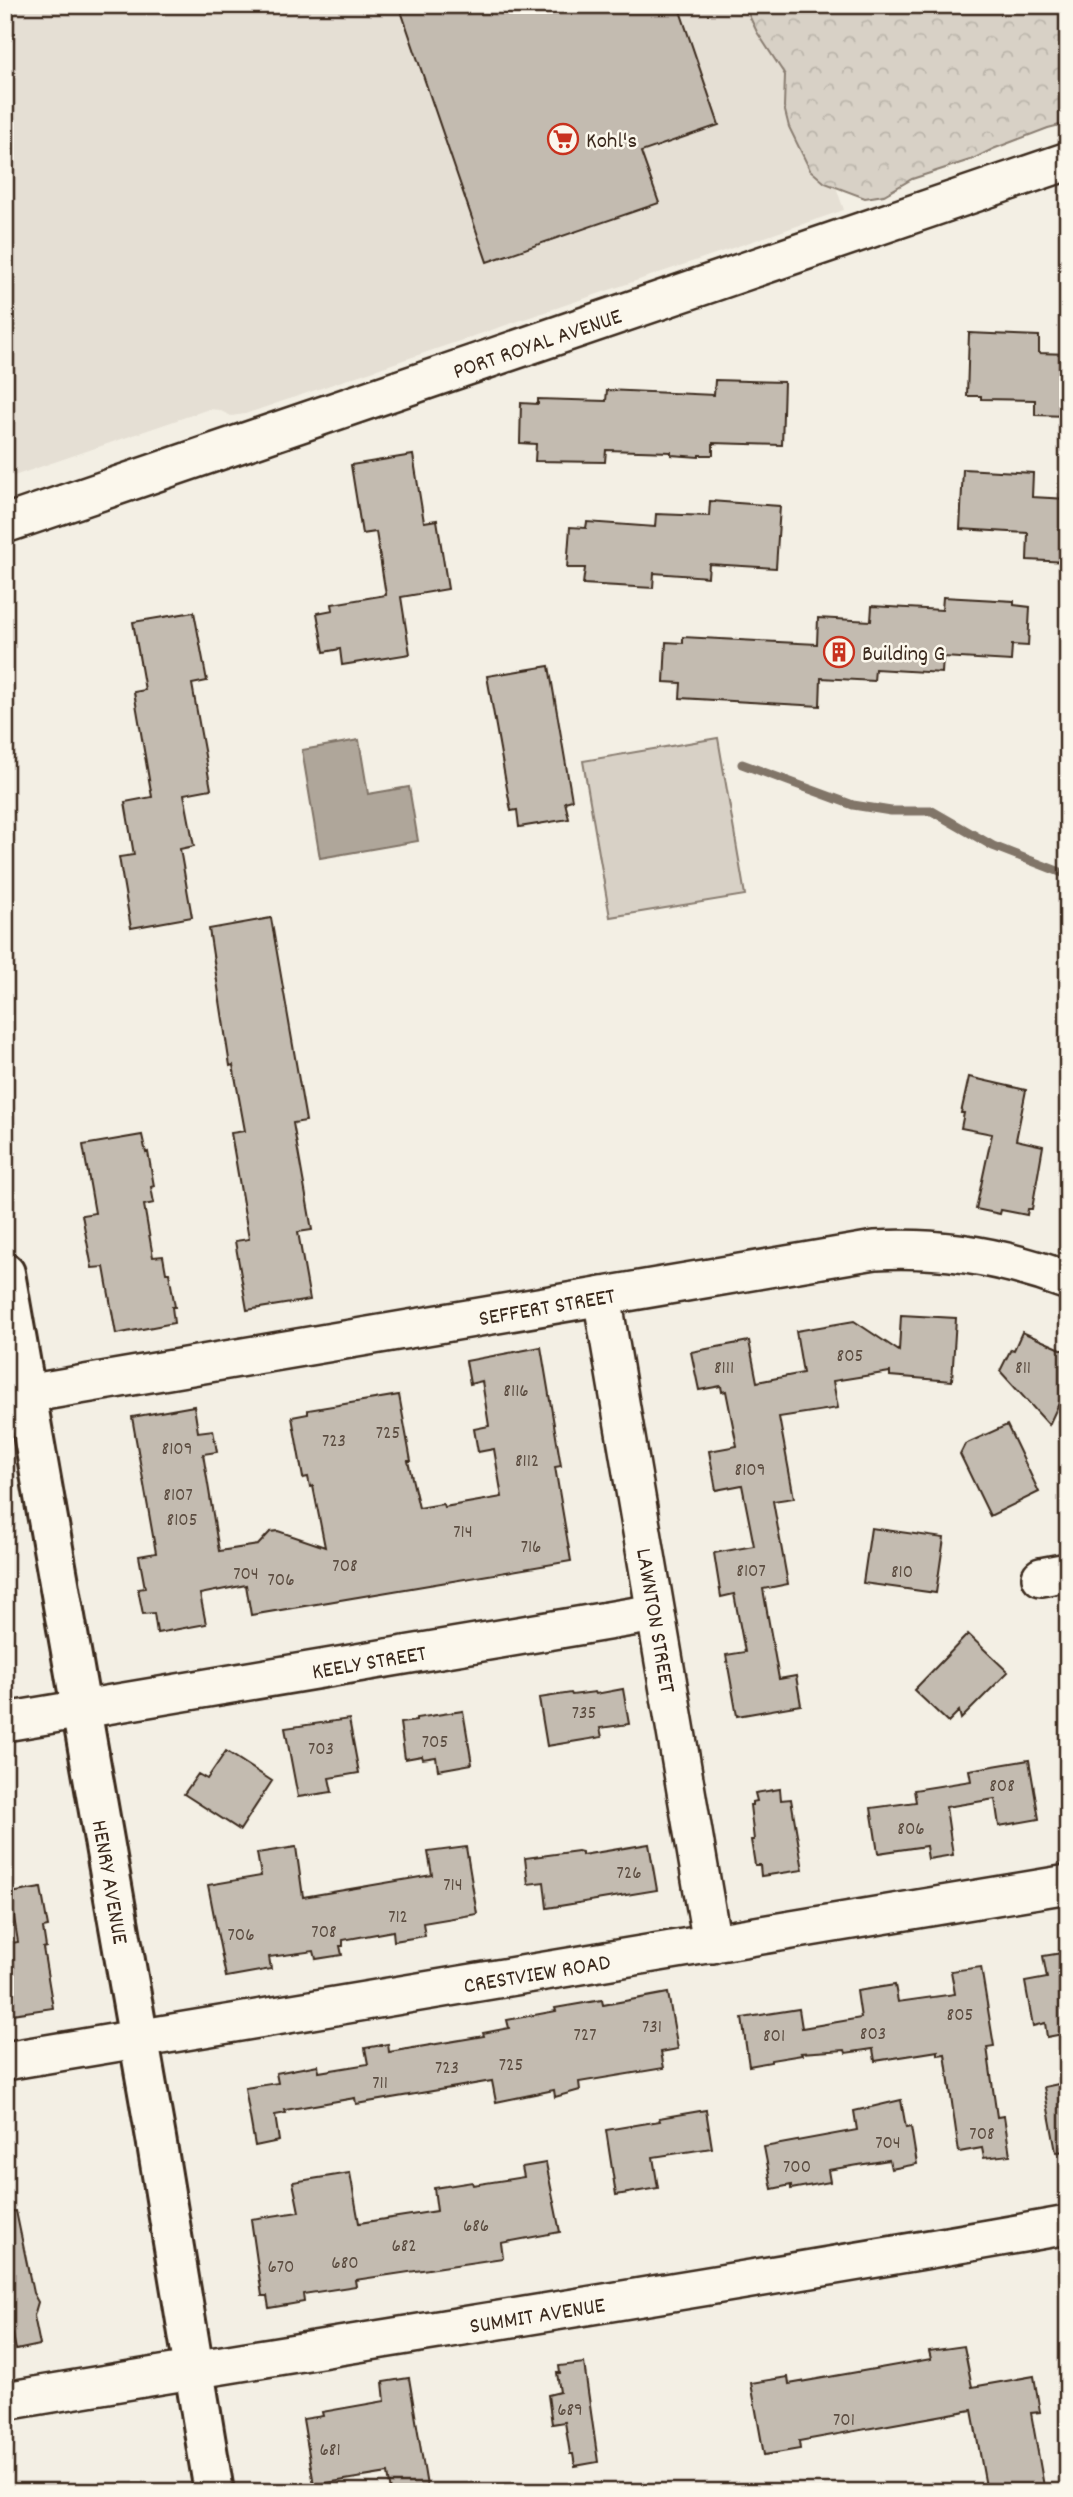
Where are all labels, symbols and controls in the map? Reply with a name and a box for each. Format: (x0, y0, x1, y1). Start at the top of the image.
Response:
supermarket icon: Kohl's (546, 122, 580, 156)
place label: Kohl's (586, 126, 637, 159)
street label: PORT ROYAL AVENUE (449, 301, 627, 390)
building icon: Building G (822, 635, 856, 669)
place label: Building G (862, 639, 945, 672)
street label: SEFFERT STREET (476, 1281, 618, 1337)
house number: 805 (837, 1344, 863, 1371)
house number: 8111 (714, 1356, 734, 1383)
house number: 811 (1015, 1356, 1031, 1383)
house number: 8116 (503, 1379, 529, 1406)
house number: 725 (376, 1421, 400, 1448)
house number: 723 (322, 1429, 346, 1456)
house number: 8109 (162, 1437, 192, 1464)
house number: 8112 (515, 1449, 539, 1476)
house number: 8109 (735, 1458, 765, 1485)
house number: 8107 (163, 1483, 193, 1510)
house number: 8105 (167, 1508, 197, 1535)
house number: 714 (453, 1520, 473, 1547)
house number: 716 (521, 1535, 541, 1562)
street label: LAWNTON STREET (625, 1546, 682, 1696)
house number: 708 (332, 1554, 358, 1581)
house number: 8107 (736, 1559, 766, 1586)
house number: 810 (891, 1560, 913, 1587)
house number: 704 (233, 1562, 259, 1589)
house number: 706 (268, 1568, 294, 1595)
street label: KEELY STREET (310, 1639, 429, 1690)
house number: 735 (572, 1701, 596, 1728)
house number: 705 (422, 1730, 448, 1757)
house number: 703 (308, 1737, 334, 1764)
house number: 808 (989, 1774, 1015, 1801)
house number: 806 (897, 1817, 925, 1844)
street label: HENRY AVENUE (81, 1818, 135, 1948)
house number: 726 (617, 1861, 641, 1888)
house number: 714 (443, 1873, 463, 1900)
house number: 712 (388, 1905, 408, 1932)
house number: 708 (311, 1920, 337, 1947)
house number: 706 (228, 1923, 254, 1950)
street label: CRESTVIEW ROAD (461, 1947, 613, 2004)
house number: 805 (947, 2003, 973, 2030)
house number: 731 (642, 2015, 662, 2042)
house number: 803 (860, 2022, 886, 2049)
house number: 727 (574, 2023, 596, 2050)
house number: 801 (763, 2024, 785, 2051)
house number: 725 (499, 2053, 523, 2080)
house number: 723 (435, 2056, 459, 2083)
house number: 711 (372, 2071, 388, 2098)
house number: 708 (969, 2122, 995, 2149)
house number: 704 (875, 2131, 901, 2158)
house number: 700 (783, 2155, 811, 2182)
house number: 686 (463, 2214, 489, 2241)
house number: 682 (391, 2234, 417, 2261)
house number: 680 (331, 2251, 359, 2278)
house number: 670 (268, 2255, 294, 2282)
street label: SUMMIT AVENUE (467, 2290, 608, 2345)
house number: 689 (557, 2398, 583, 2425)
house number: 701 (833, 2408, 855, 2435)
house number: 681 (319, 2438, 341, 2465)

